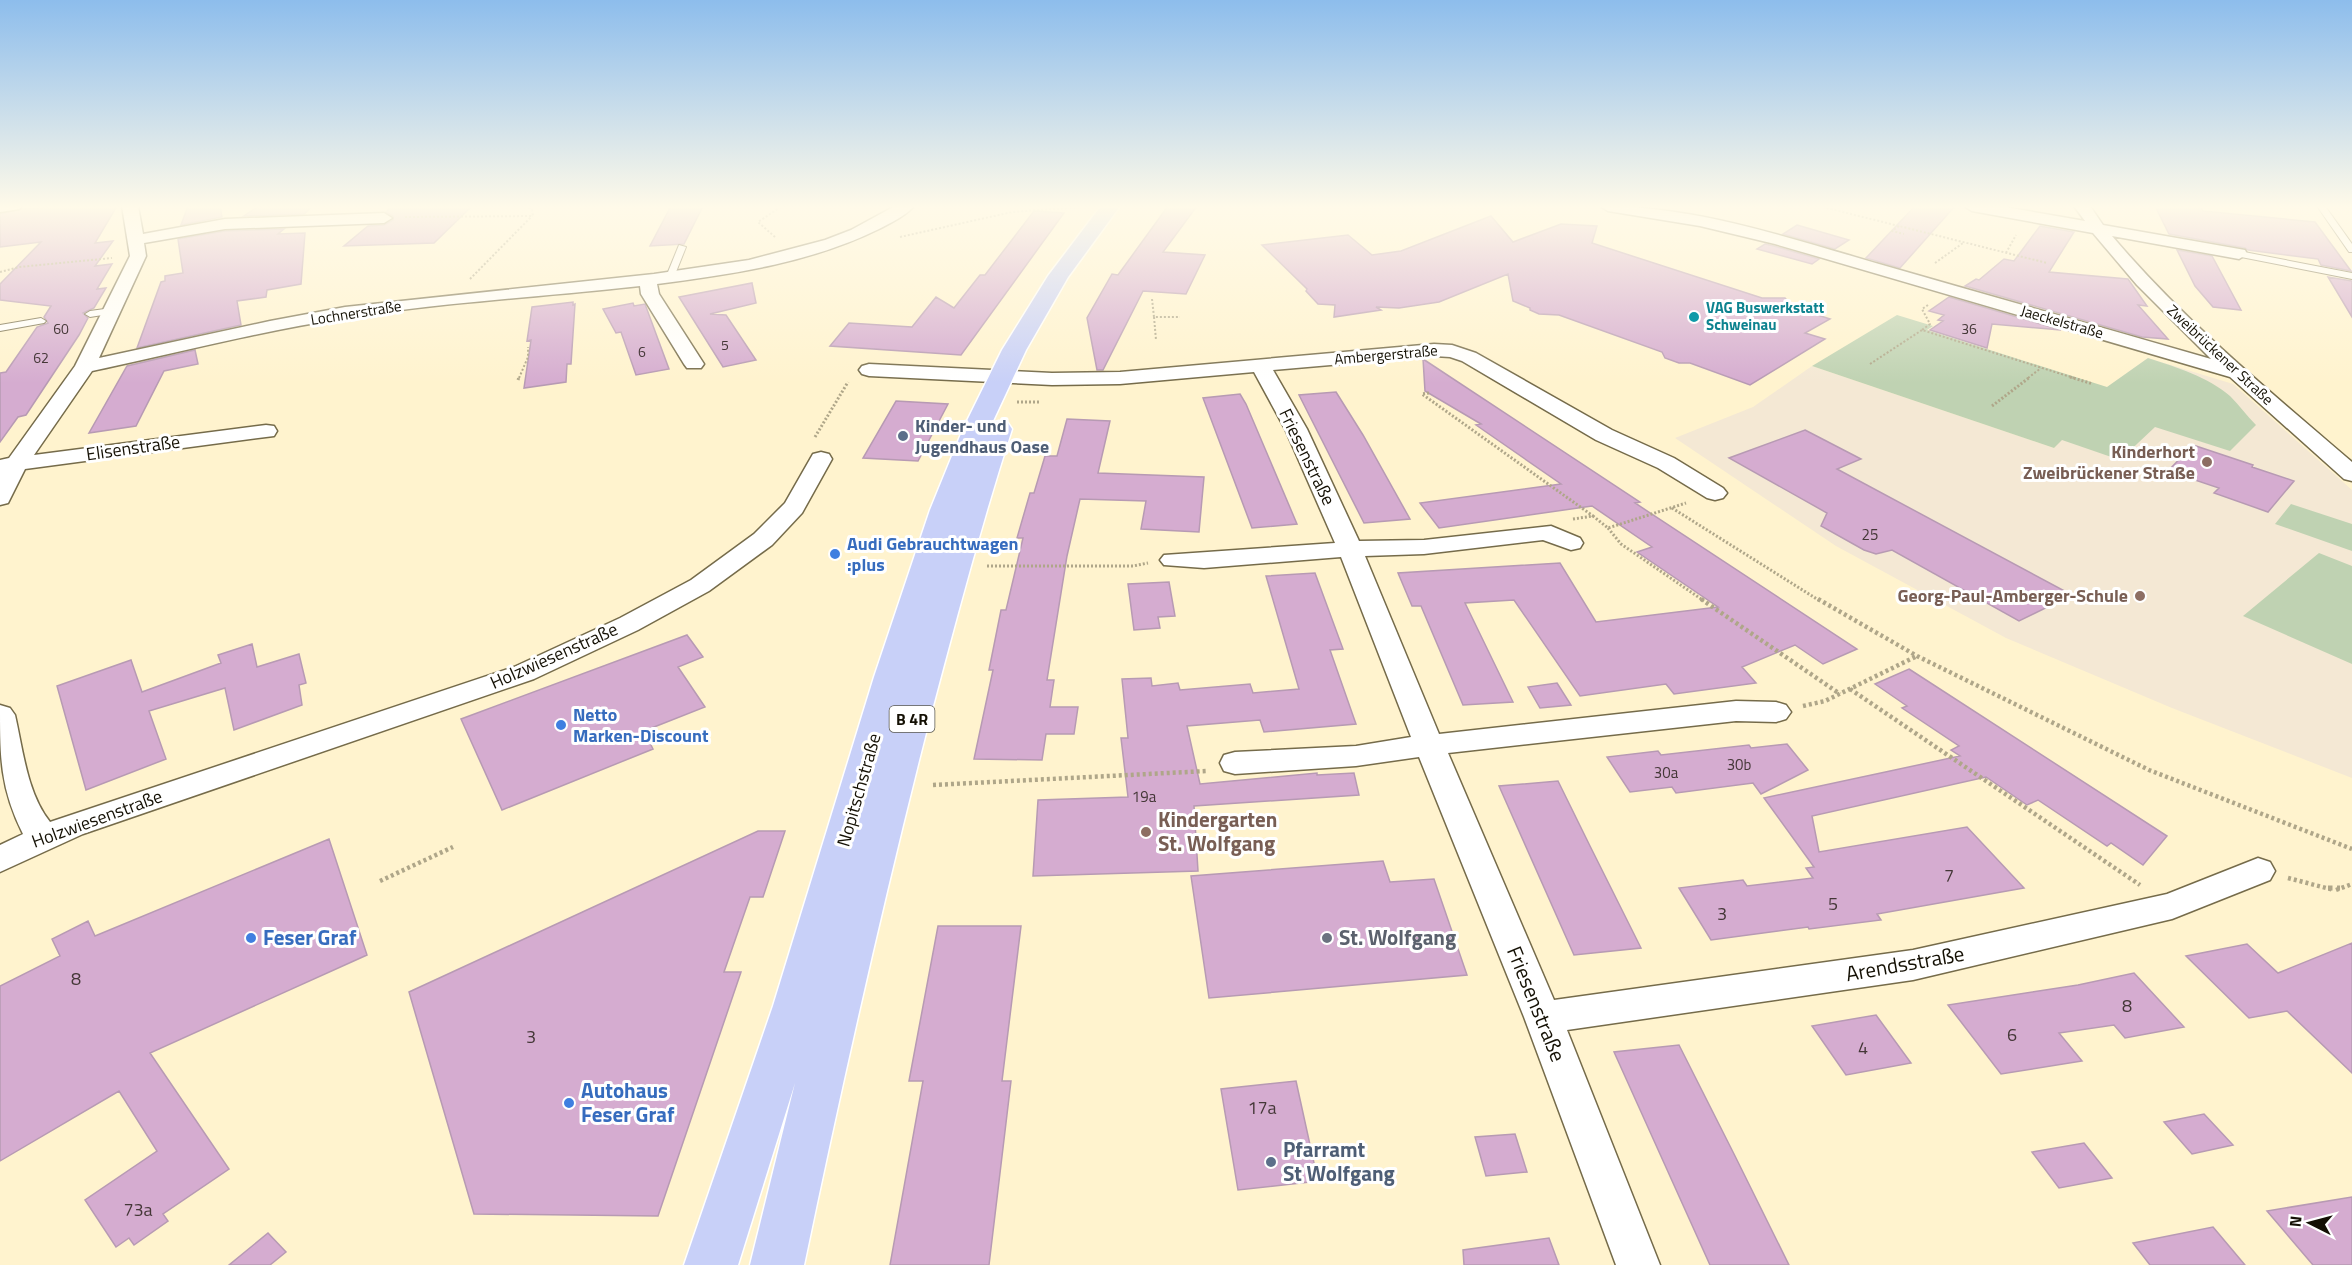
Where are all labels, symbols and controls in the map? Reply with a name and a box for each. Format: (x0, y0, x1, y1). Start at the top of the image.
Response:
street label: Lochnerstraße (309, 294, 403, 331)
place label: VAG Buswerkstatt Schweinau (1706, 296, 1825, 336)
street label: Jaeckelstraße (2018, 299, 2106, 344)
street label: Zweibrückener Straße (2162, 299, 2279, 410)
marker: VAG Buswerkstatt Schweinau (1687, 310, 1701, 324)
house number: 60 (53, 318, 69, 339)
house number: 36 (1961, 318, 1977, 339)
house number: 5 (721, 334, 729, 355)
street label: Ambergerstraße (1333, 339, 1439, 370)
house number: 6 (638, 341, 646, 362)
house number: 62 (33, 347, 49, 368)
street label: Friesenstraße (1272, 404, 1343, 510)
place label: Kinder- und Jugendhaus Oase (915, 412, 1049, 460)
street label: Elisenstraße (84, 428, 182, 467)
marker: Kinder- und Jugendhaus Oase (896, 429, 910, 443)
place label: Kinderhort Zweibrückener Straße (2023, 438, 2195, 486)
marker: Kinderhort Zweibrückener Straße (2200, 455, 2214, 469)
house number: 25 (1862, 523, 1878, 546)
place label: Audi Gebrauchtwagen :plus (847, 530, 1018, 578)
marker: Audi Gebrauchtwagen :plus (828, 547, 842, 561)
place label: Georg-Paul-Amberger-Schule (1897, 582, 2128, 609)
marker: Georg-Paul-Amberger-Schule (2133, 589, 2147, 603)
street label: Holzwiesenstraße (486, 615, 622, 696)
place label: Netto Marken-Discount (573, 701, 709, 749)
road number: B 4R (890, 706, 934, 732)
marker: Netto Marken-Discount (554, 718, 568, 732)
street label: Nopitschstraße (829, 730, 888, 850)
house number: 30b (1727, 753, 1751, 776)
house number: 30a (1654, 761, 1679, 784)
street label: Holzwiesenstraße (28, 782, 166, 855)
house number: 19a (1132, 785, 1157, 808)
place label: Kindergarten St. Wolfgang (1158, 803, 1277, 859)
marker: Kindergarten St. Wolfgang (1139, 825, 1153, 839)
house number: 7 (1944, 862, 1954, 889)
house number: 5 (1828, 890, 1838, 917)
house number: 3 (1717, 900, 1727, 927)
place label: Feser Graf (263, 921, 357, 953)
place label: St. Wolfgang (1339, 921, 1456, 953)
marker: Feser Graf (244, 931, 258, 945)
marker: St. Wolfgang (1320, 931, 1334, 945)
street label: Arendsstraße (1843, 937, 1967, 989)
street label: Friesenstraße (1499, 941, 1575, 1066)
house number: 8 (71, 965, 81, 992)
house number: 8 (2122, 992, 2132, 1019)
house number: 6 (2007, 1021, 2017, 1048)
house number: 3 (526, 1023, 536, 1050)
house number: 4 (1858, 1034, 1868, 1061)
place label: Autohaus Feser Graf (581, 1074, 675, 1130)
house number: 17a (1247, 1094, 1277, 1121)
marker: Autohaus Feser Graf (562, 1096, 576, 1110)
place label: Pfarramt St Wolfgang (1283, 1133, 1395, 1189)
marker: Pfarramt St Wolfgang (1264, 1155, 1278, 1169)
north arrow (2280, 1193, 2340, 1253)
house number: 73a (123, 1196, 153, 1223)
text: N (2283, 1215, 2308, 1228)

